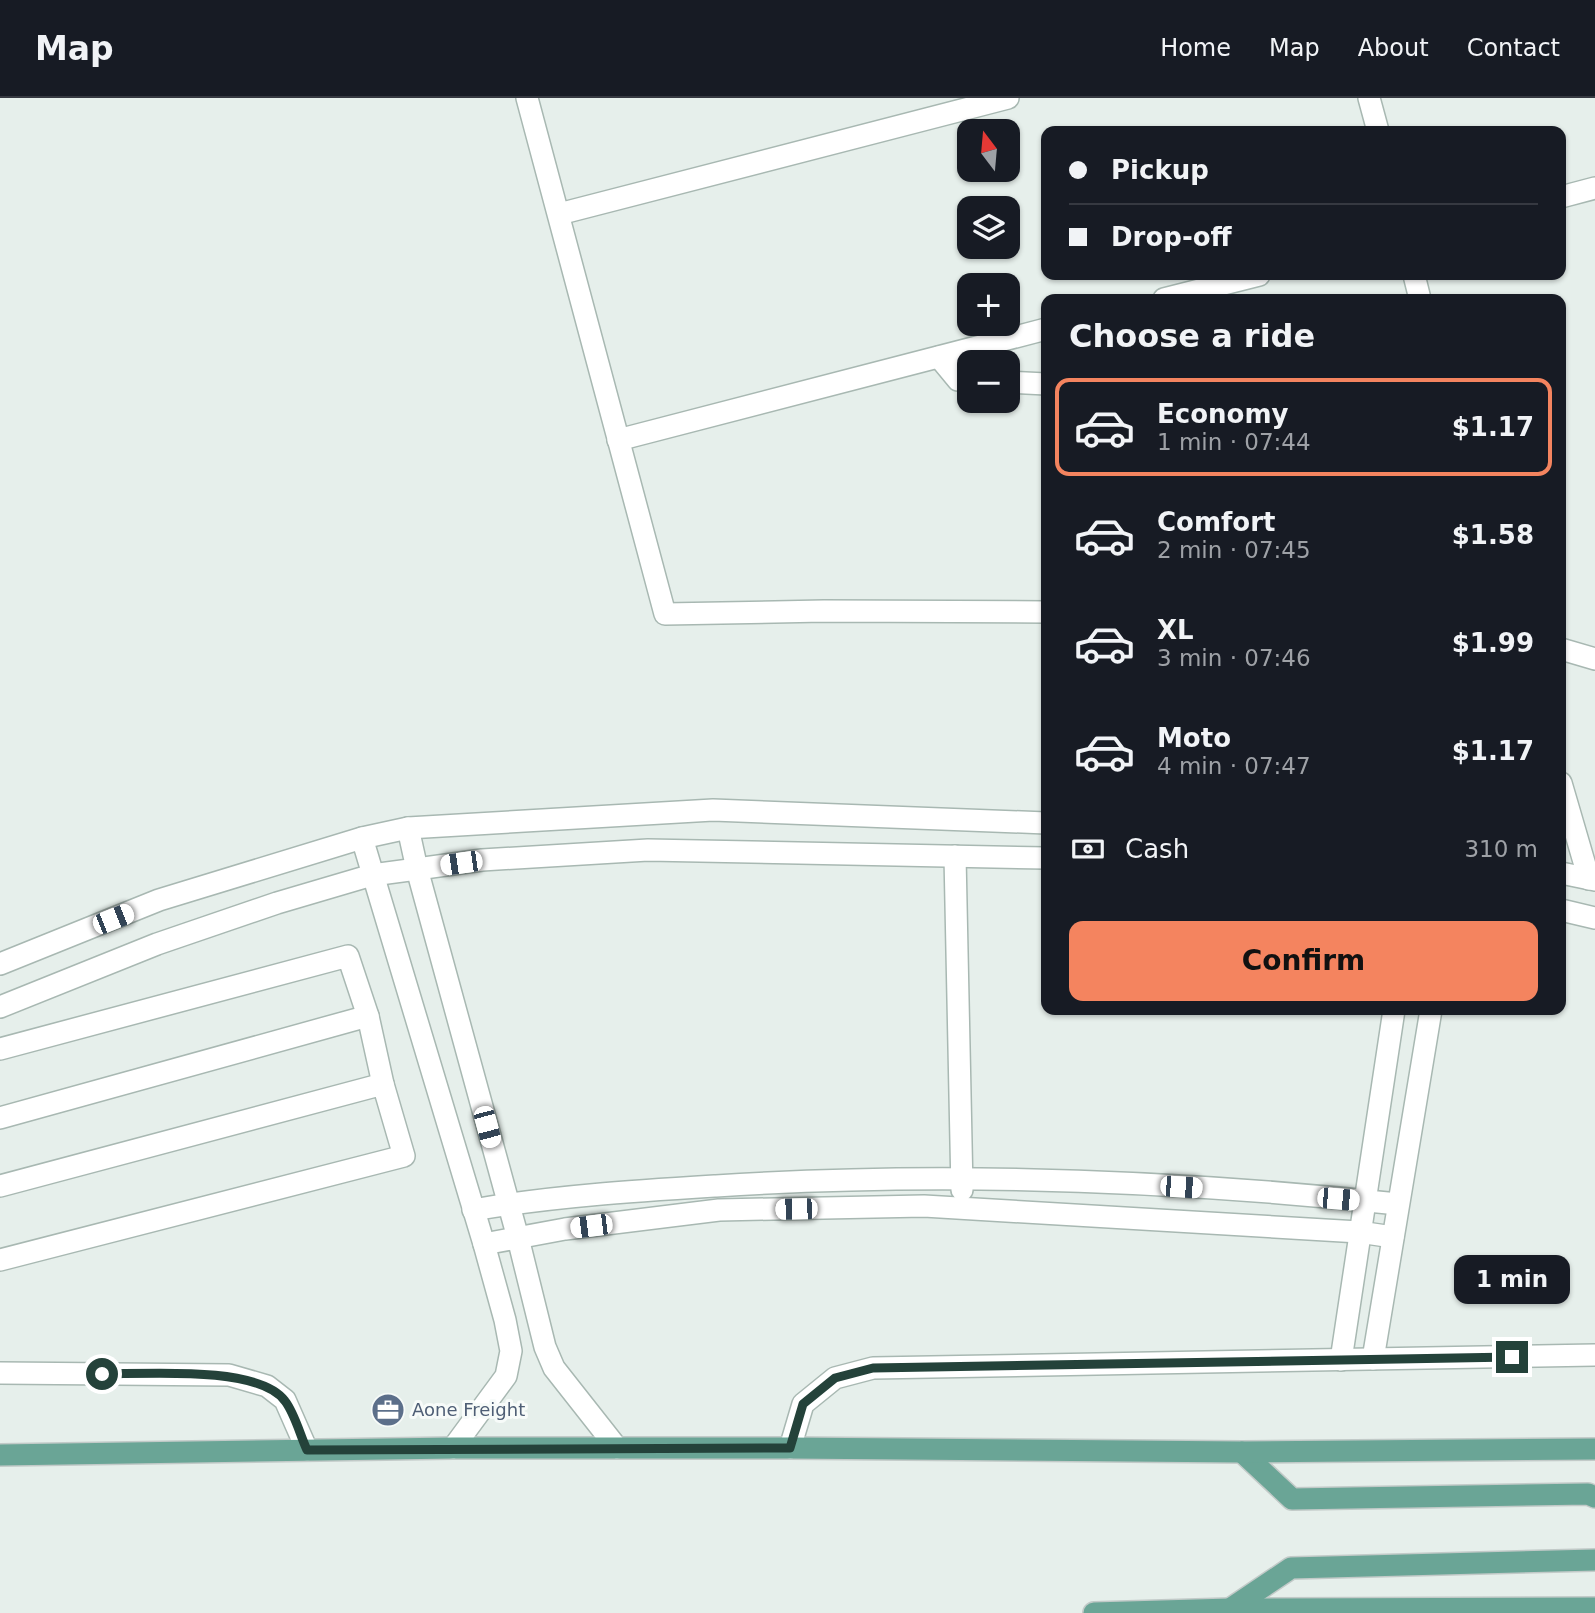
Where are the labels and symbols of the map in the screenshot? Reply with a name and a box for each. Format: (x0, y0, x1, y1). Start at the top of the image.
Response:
north arrow (957, 119, 1020, 182)
car (439, 850, 484, 876)
car (90, 901, 137, 937)
car (472, 1104, 503, 1150)
car (1160, 1175, 1203, 1199)
car (1317, 1187, 1360, 1211)
car (775, 1198, 818, 1220)
car (569, 1213, 614, 1239)
callout: 1 min (1454, 1256, 1570, 1304)
route end (1496, 1341, 1528, 1373)
route start (86, 1358, 118, 1390)
office icon: Aone Freight (369, 1391, 407, 1429)
place label: Aone Freight (412, 1399, 525, 1420)

